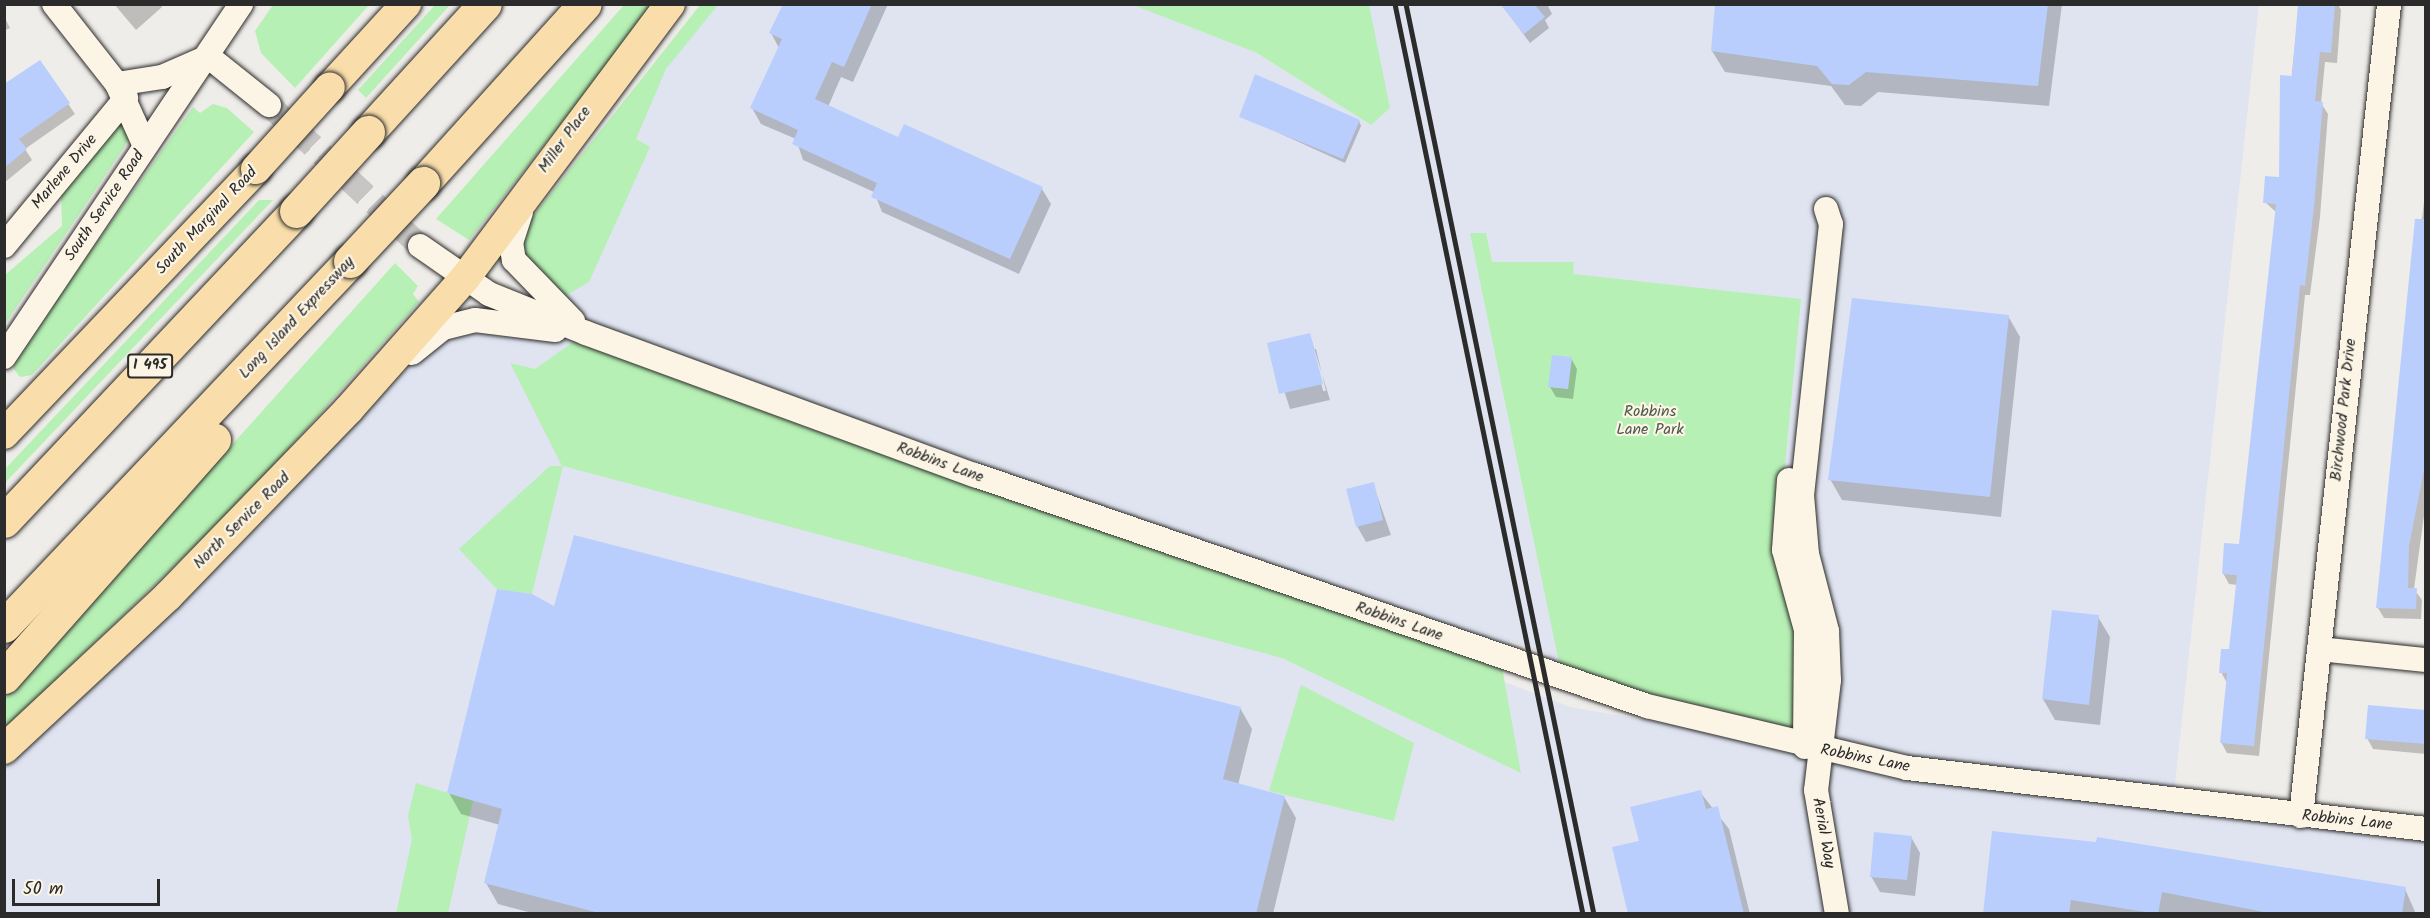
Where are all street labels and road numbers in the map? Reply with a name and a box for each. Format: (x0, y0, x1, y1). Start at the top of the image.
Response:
street label: Miller Place (534, 103, 596, 177)
street label: Marlene Drive (28, 131, 102, 213)
street label: South Service Road (61, 147, 149, 265)
street label: South Marginal Road (152, 163, 262, 279)
street label: Long Island Expressway (235, 253, 359, 383)
street label: Birchwood Park Drive (2327, 338, 2361, 482)
road number: I 495 (126, 354, 174, 378)
street label: Robbins Lane (894, 438, 986, 488)
street label: North Service Road (190, 469, 294, 573)
street label: Robbins Lane (1353, 598, 1445, 646)
street label: Robbins Lane (1819, 741, 1911, 777)
street label: Aerial Way (1807, 796, 1839, 870)
street label: Robbins Lane (2301, 807, 2393, 835)

